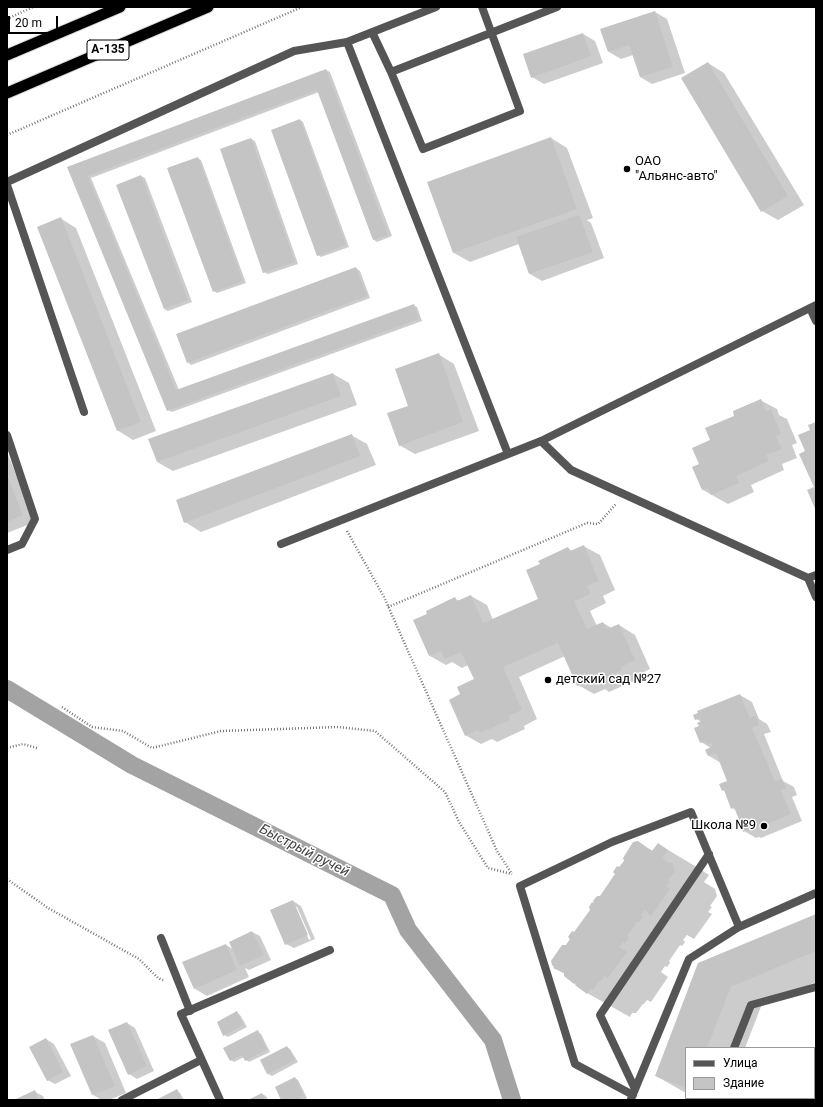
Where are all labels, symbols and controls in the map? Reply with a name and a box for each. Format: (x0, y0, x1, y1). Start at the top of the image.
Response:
scale bar (10, 8, 60, 34)
text: 20 m (15, 16, 42, 30)
road number: А-135 (87, 40, 129, 60)
place label: ОАО "Альянс-авто" (635, 154, 718, 185)
marker: ОАО "Альянс-авто" (622, 164, 632, 174)
place label: детский сад №27 (556, 672, 661, 688)
marker: детский сад №27 (543, 675, 553, 685)
place label: Школа №9 (691, 818, 756, 834)
water label: Быстрый ручей (256, 821, 352, 881)
marker: Школа №9 (759, 821, 769, 831)
legend (685, 1047, 815, 1099)
text: Улица (723, 1056, 758, 1070)
text: Здание (723, 1076, 764, 1090)

